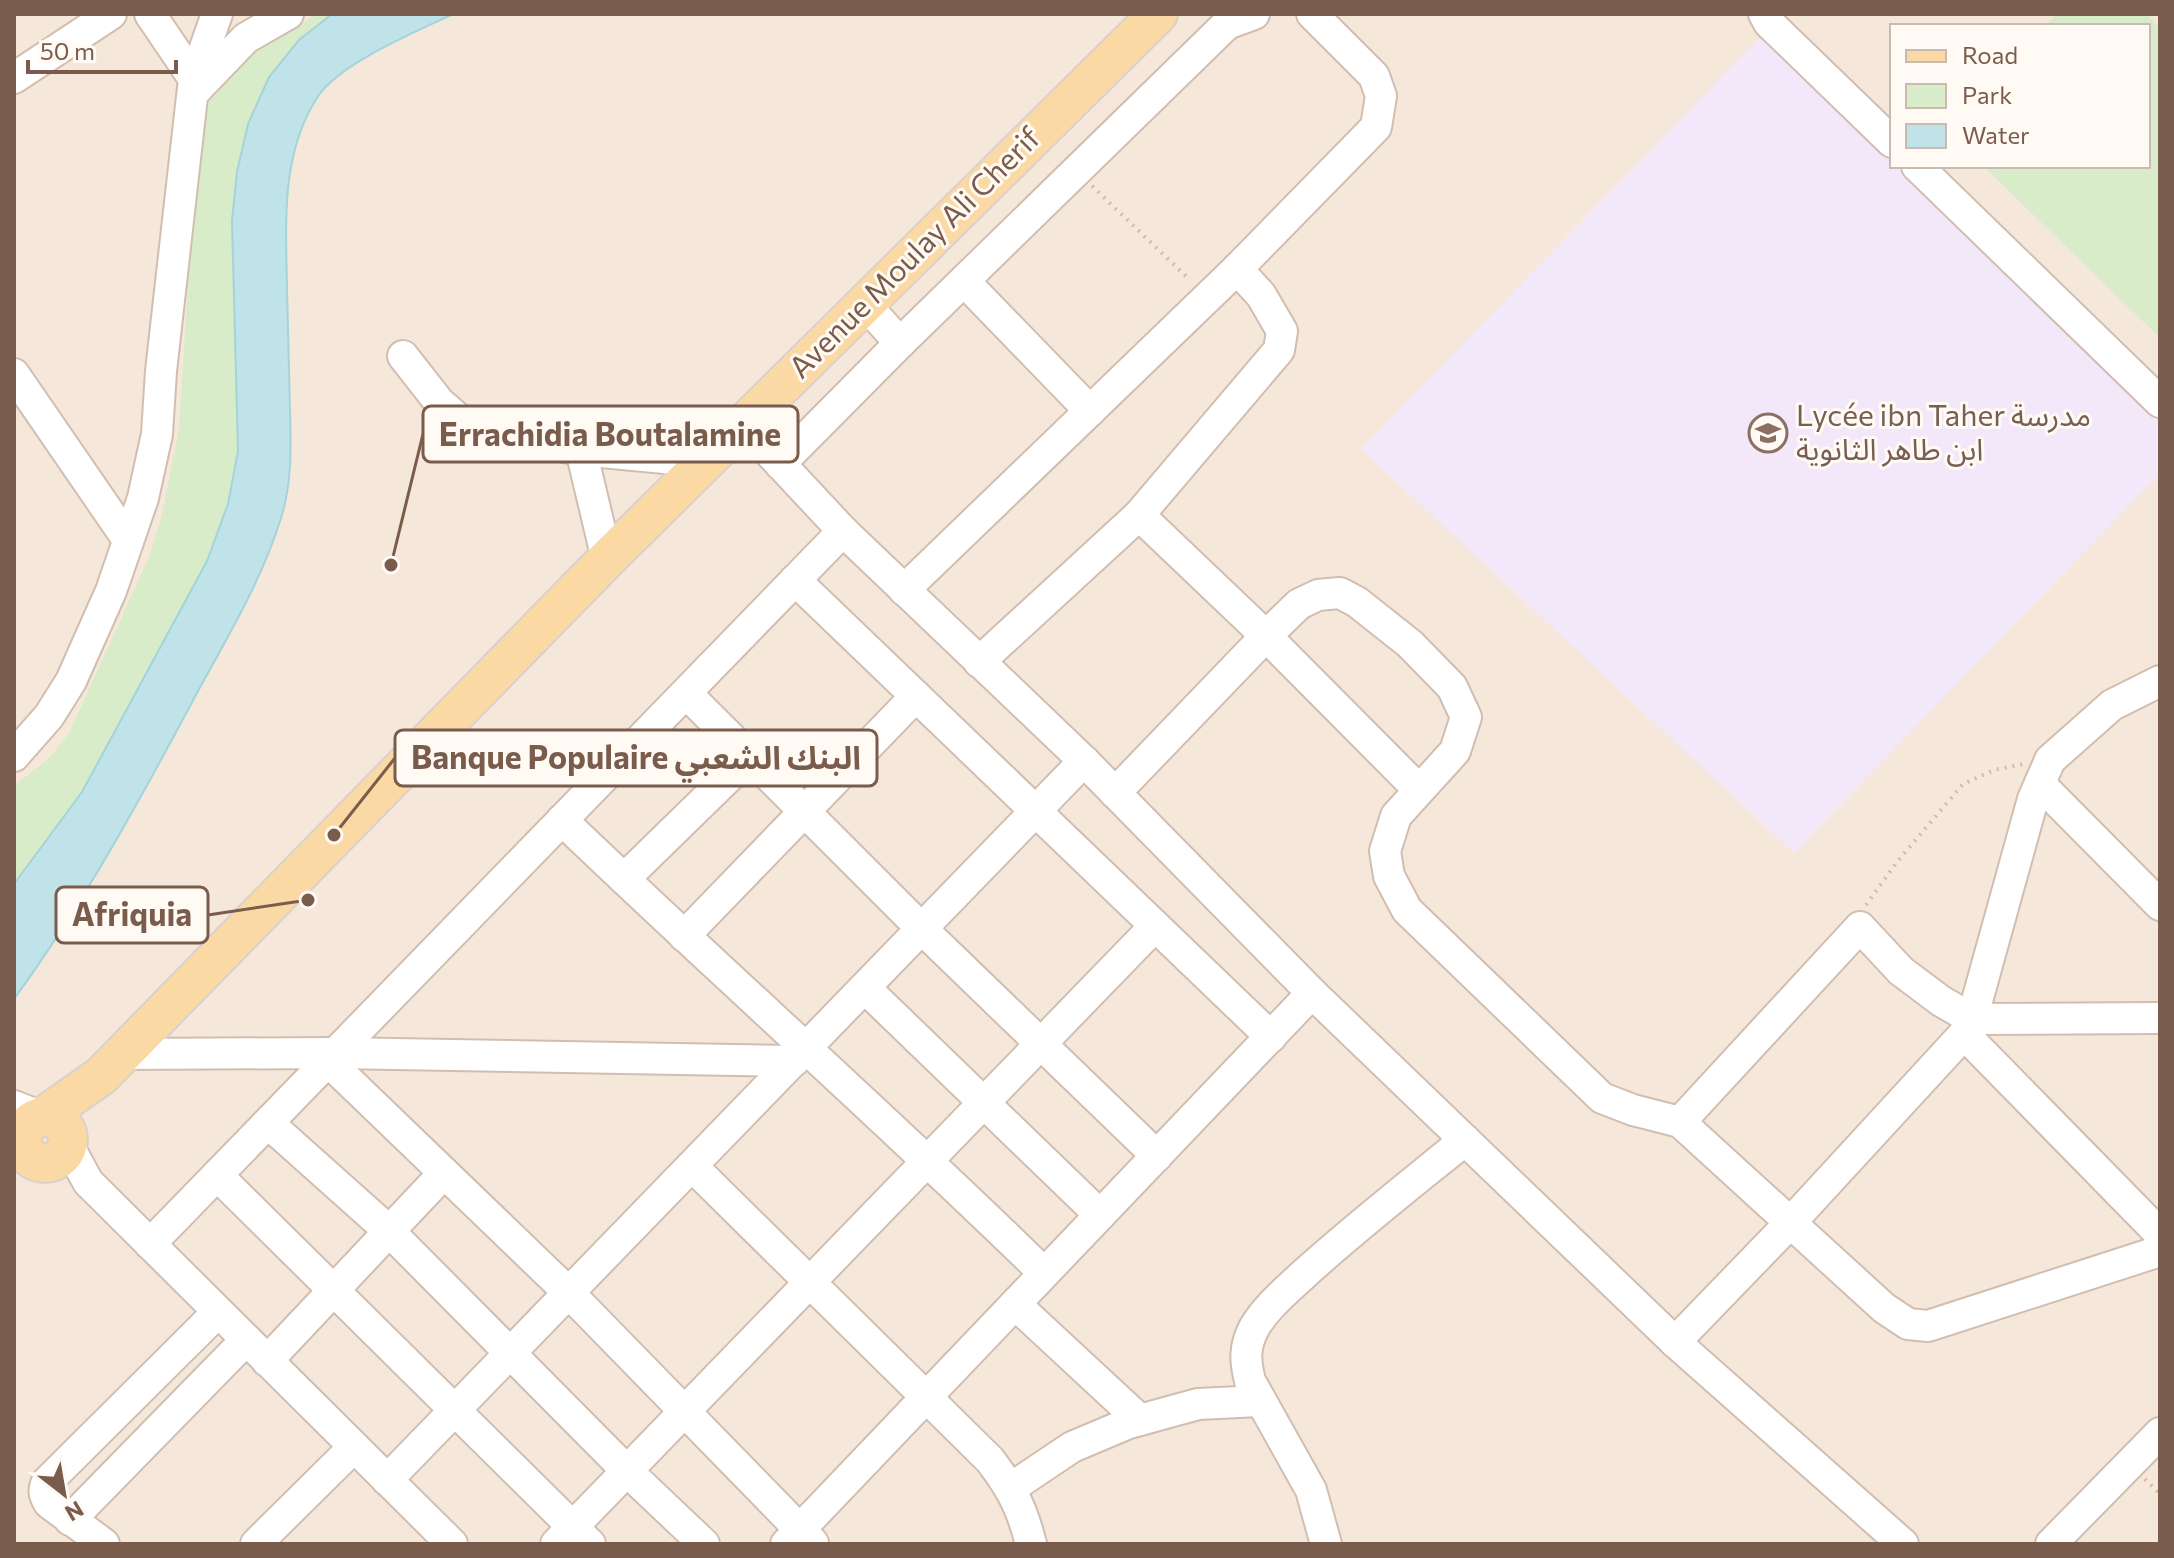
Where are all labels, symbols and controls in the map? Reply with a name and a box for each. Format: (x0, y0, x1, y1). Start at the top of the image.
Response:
scale bar (28, 24, 176, 74)
legend (1890, 24, 2150, 168)
text: 50 m (40, 36, 95, 65)
text: Road (1962, 40, 2018, 69)
text: Park (1962, 80, 2012, 109)
street label: Avenue Moulay Ali Cherif (780, 118, 1047, 385)
text: Water (1962, 120, 2030, 149)
place label: Lycée ibn Taher مدرسة ابن طاهر الثانوية (1796, 395, 2091, 467)
callout: Errachidia Boutalamine (423, 406, 798, 462)
school or university icon: Lycée ibn Taher مدرسة ابن طاهر الثانوية (1747, 412, 1789, 454)
text: Errachidia Boutalamine (439, 413, 781, 453)
callout: Banque Populaire البنك الشعبي (395, 730, 877, 786)
text: Banque Populaire البنك الشعبي (411, 736, 861, 783)
callout: Afriquia (56, 887, 208, 943)
text: Afriquia (72, 893, 192, 933)
north arrow (24, 1454, 104, 1534)
text: N (61, 1496, 89, 1527)

